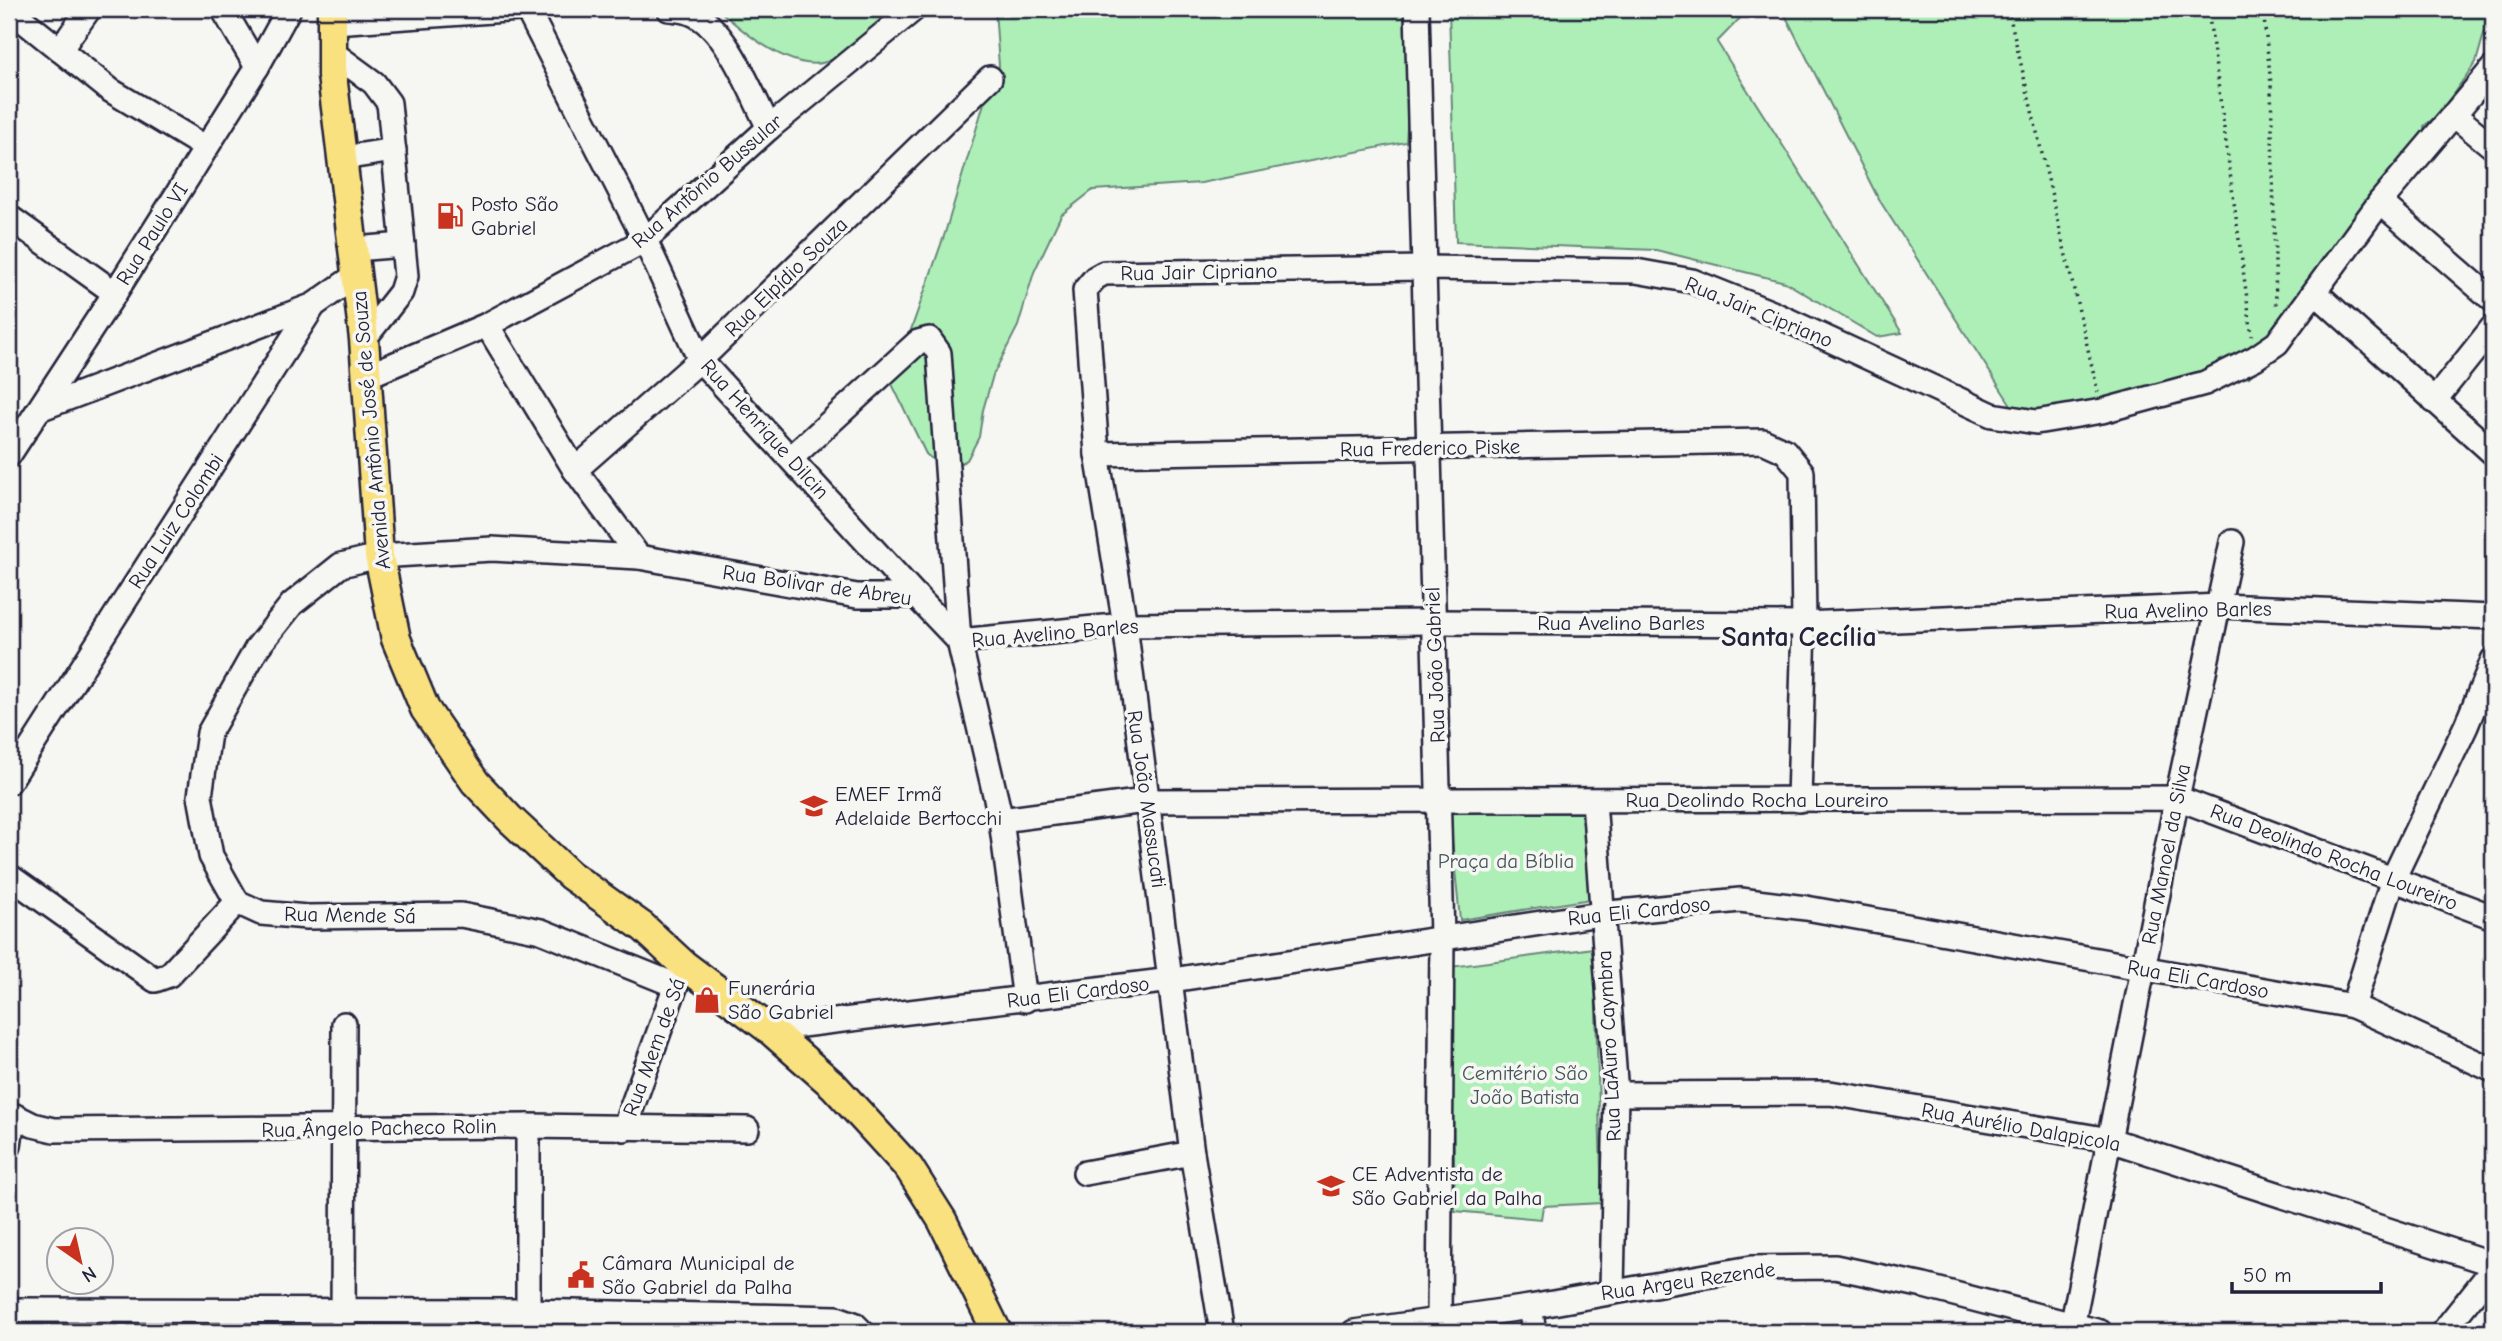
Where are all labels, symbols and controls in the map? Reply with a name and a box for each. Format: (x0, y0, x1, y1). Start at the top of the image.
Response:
street label: Rua Antônio Bussular (627, 109, 788, 253)
street label: Rua Paulo VI (111, 179, 193, 289)
place label: Posto São Gabriel (471, 192, 559, 240)
fuel station icon: Posto São Gabriel (435, 201, 465, 231)
street label: Rua Elpídio Souza (720, 212, 852, 342)
street label: Rua Jair Cipriano (1120, 259, 1278, 285)
street label: Rua Jair Cipriano (1682, 271, 1836, 353)
street label: Avenida Antônio José de Souza (347, 290, 395, 570)
street label: Rua Henrique Dilcin (696, 354, 834, 504)
street label: Rua Frederico Piske (1340, 434, 1520, 462)
street label: Rua Luiz Colombi (123, 449, 229, 593)
street label: Rua Bolivar de Abreu (721, 560, 913, 610)
street label: Rua João Gabriel (1420, 587, 1450, 743)
street label: Rua Avelino Barles (2104, 597, 2272, 623)
street label: Rua Avelino Barles (1537, 611, 1705, 635)
street label: Rua Avelino Barles (971, 614, 1139, 652)
district label: Santa Cecília (1721, 621, 1877, 653)
street label: Rua João Massucati (1123, 709, 1171, 889)
street label: Rua Manoel da Silva (2137, 762, 2195, 946)
place label: EMEF Irmã Adelaide Bertocchi (835, 782, 1002, 830)
street label: Rua Deolindo Rocha Loureiro (1625, 788, 1889, 812)
school or university icon: EMEF Irmã Adelaide Bertocchi (799, 791, 829, 821)
street label: Rua Deolindo Rocha Loureiro (2207, 799, 2461, 915)
park label: Praça da Bíblia (1438, 849, 1574, 873)
street label: Rua Eli Cardoso (1566, 892, 1712, 930)
street label: Rua Mende Sá (284, 902, 416, 928)
street label: Rua LaAuro Caymbra (1592, 950, 1626, 1142)
street label: Rua Eli Cardoso (2125, 955, 2271, 1003)
street label: Rua Eli Cardoso (1005, 971, 1151, 1013)
street label: Rua Mem de Sá (618, 975, 690, 1119)
place label: Funerária São Gabriel (728, 976, 834, 1024)
shop icon: Funerária São Gabriel (692, 985, 722, 1015)
park label: Cemitério São João Batista (1462, 1061, 1588, 1109)
street label: Rua Aurélio Dalapicola (1920, 1098, 2122, 1156)
street label: Rua Ângelo Pacheco Rolin (261, 1114, 497, 1142)
place label: CE Adventista de São Gabriel da Palha (1352, 1162, 1542, 1210)
school or university icon: CE Adventista de São Gabriel da Palha (1316, 1171, 1346, 1201)
north arrow (46, 1226, 116, 1296)
scale bar (2232, 1250, 2381, 1294)
place label: Câmara Municipal de São Gabriel da Palha (602, 1251, 795, 1299)
street label: Rua Argeu Rezende (1599, 1257, 1777, 1305)
public building icon: Câmara Municipal de São Gabriel da Palha (566, 1260, 596, 1290)
text: N (78, 1262, 100, 1287)
text: 50 m (2243, 1263, 2292, 1287)

